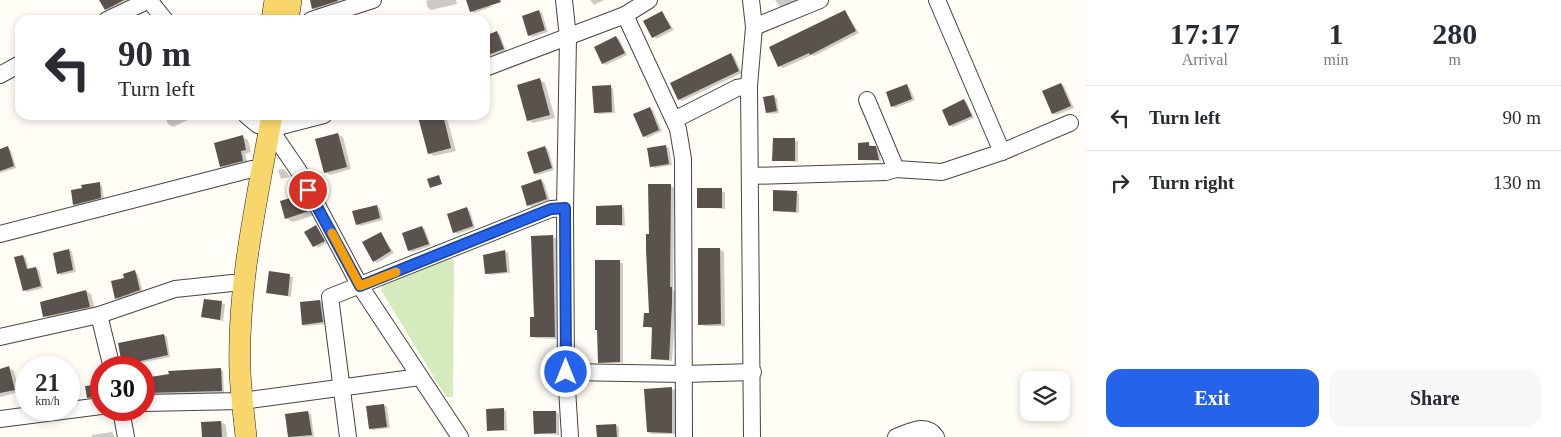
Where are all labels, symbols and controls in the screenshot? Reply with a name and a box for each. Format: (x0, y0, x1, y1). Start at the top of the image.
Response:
text: 17:17 (1170, 17, 1240, 50)
text: 1 (1328, 17, 1343, 50)
text: 280 (1432, 17, 1477, 50)
icon: left (35, 35, 100, 100)
text: 90 m (118, 35, 191, 74)
text: Arrival (1182, 51, 1228, 68)
text: min (1324, 51, 1348, 68)
text: m (1448, 51, 1461, 68)
text: Turn left (118, 76, 195, 101)
icon: left (1106, 104, 1134, 132)
text: Turn left (1149, 107, 1221, 128)
text: 90 m (1502, 107, 1541, 128)
pin (287, 169, 329, 211)
icon: right (1106, 169, 1134, 197)
text: Turn right (1149, 172, 1234, 193)
text: 130 m (1493, 172, 1541, 193)
icon: arrive (294, 176, 322, 204)
position arrow (539, 345, 591, 397)
speed limit sign: 30 (90, 356, 155, 421)
text: 21 (35, 369, 60, 396)
button: Exit (1106, 369, 1319, 427)
button: Share (1329, 369, 1541, 427)
map controls (1020, 371, 1070, 421)
button: layers (1020, 371, 1070, 421)
text: km/h (35, 394, 60, 408)

